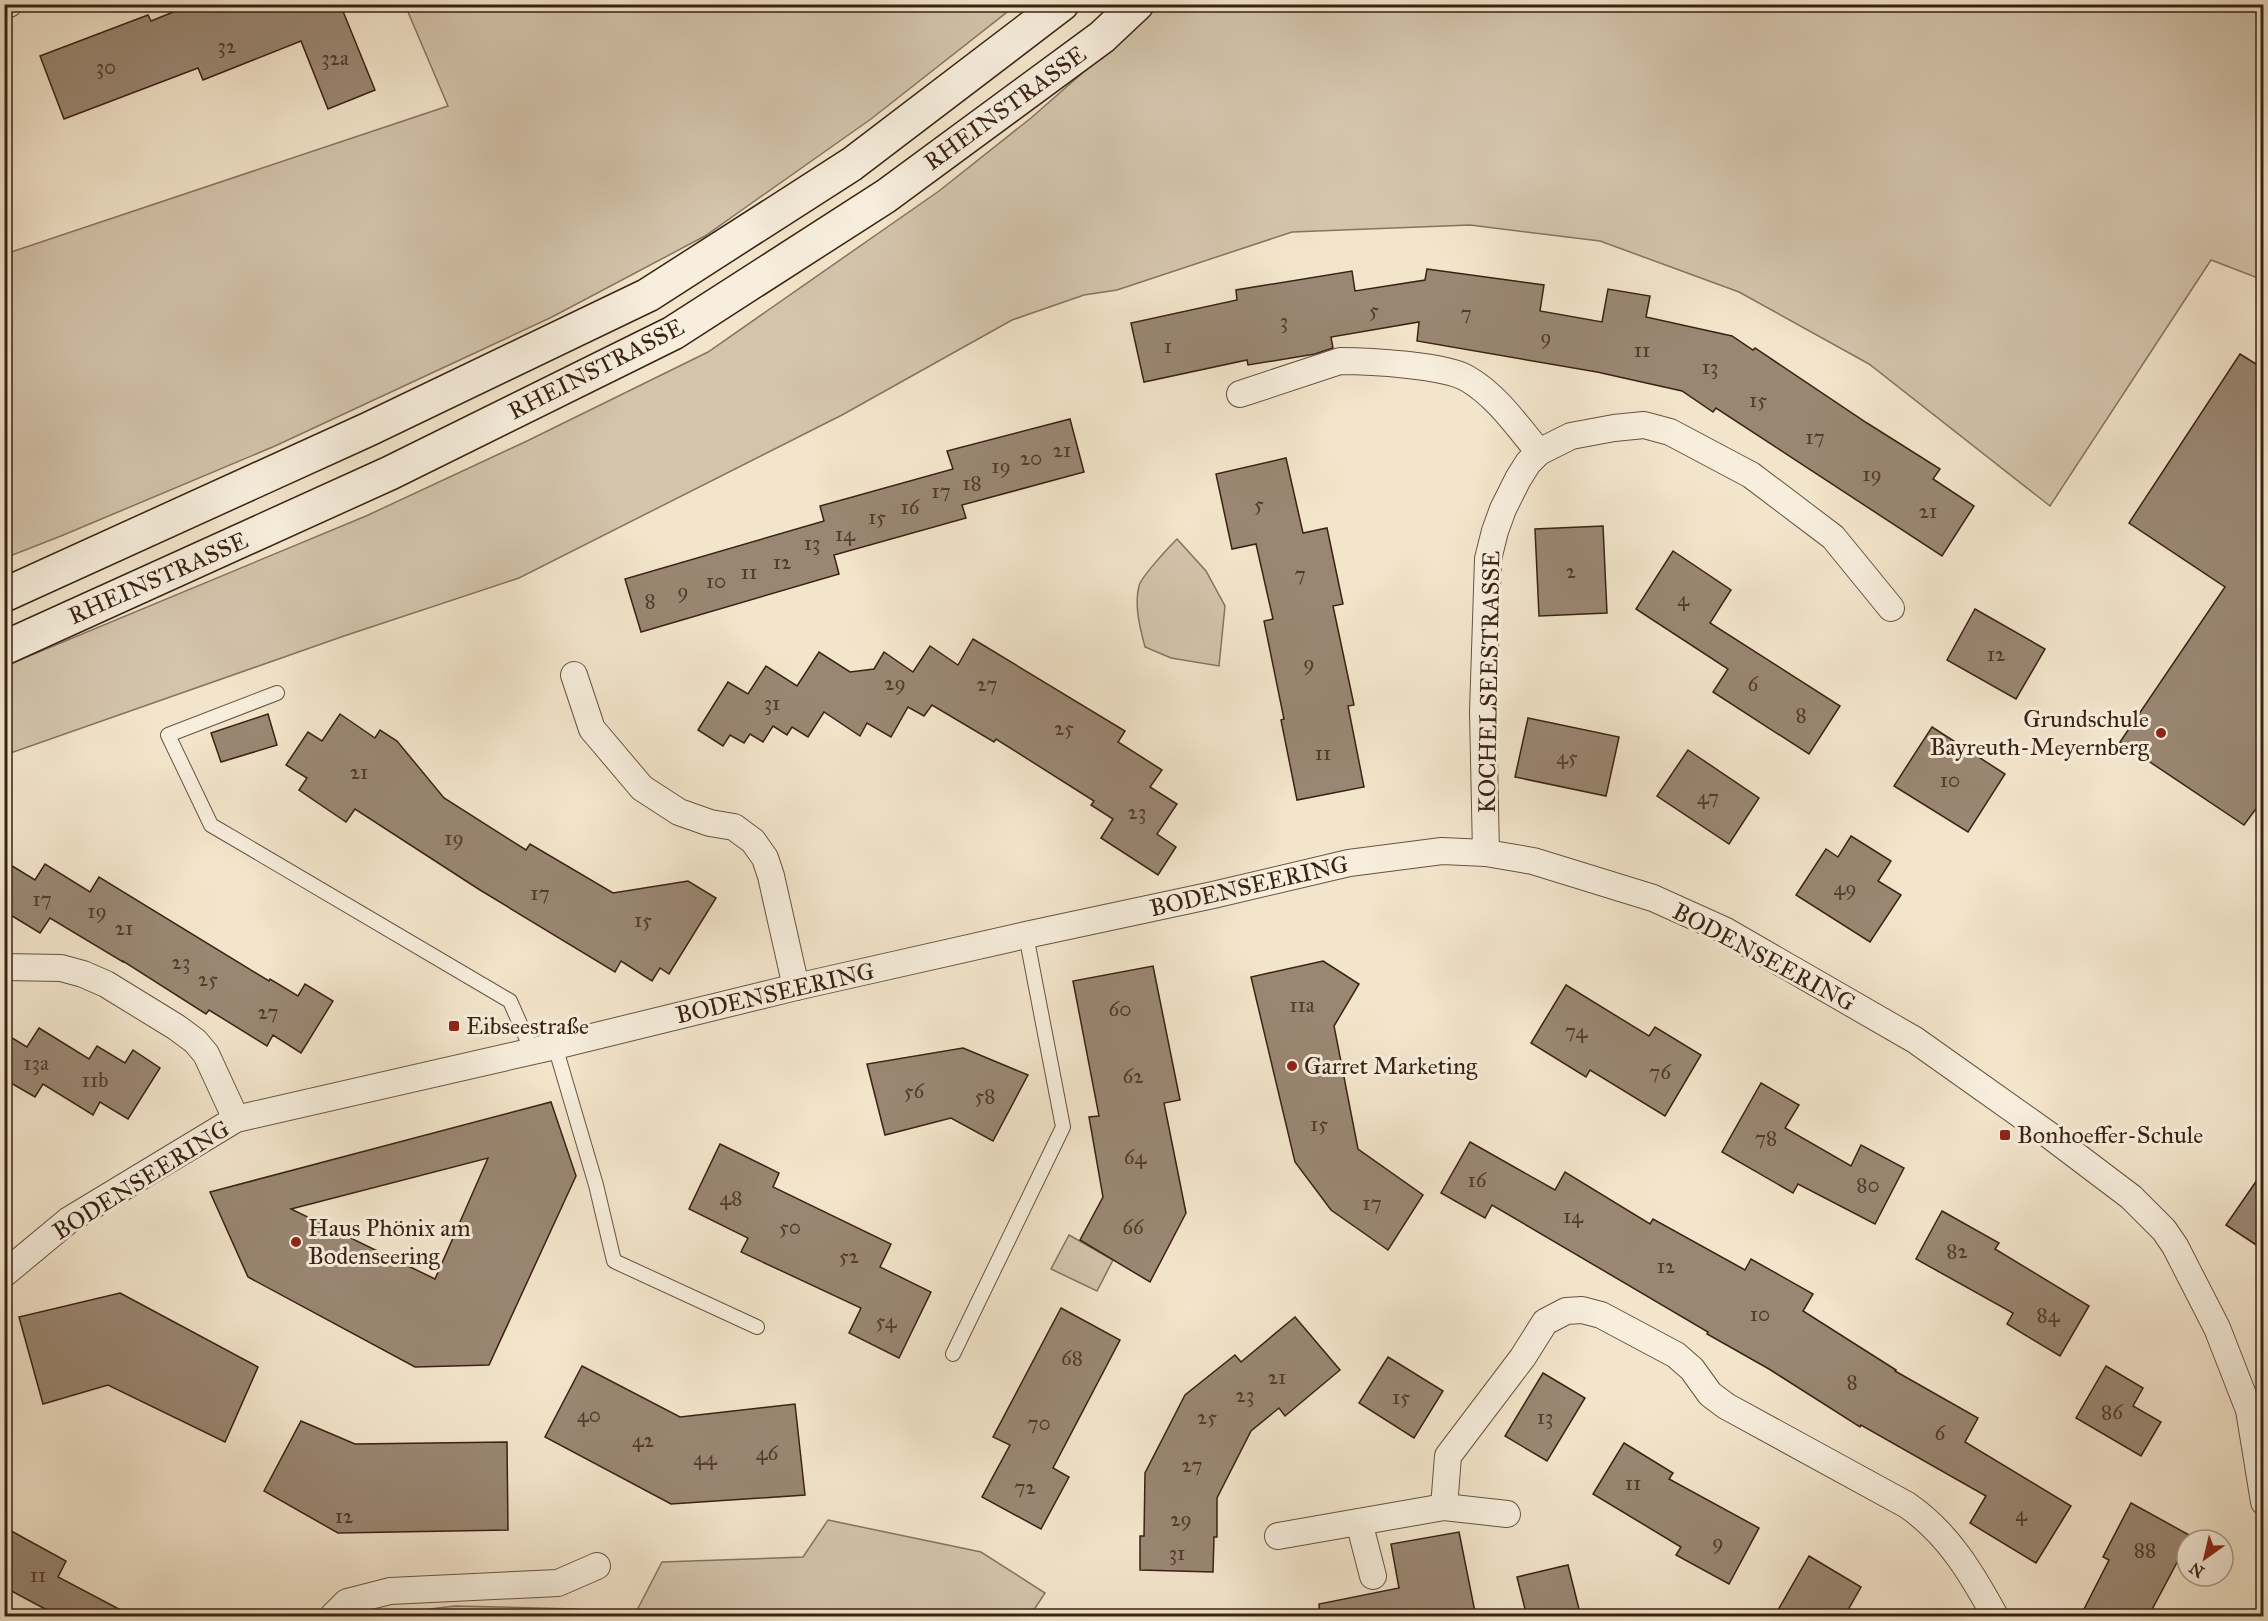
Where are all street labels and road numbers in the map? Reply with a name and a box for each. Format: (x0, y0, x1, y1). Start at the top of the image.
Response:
street label: RHEINSTRASSE (918, 39, 1092, 177)
street label: RHEINSTRASSE (503, 312, 689, 426)
street label: RHEINSTRASSE (64, 525, 252, 631)
street label: KOCHELSEESTRASSE (1472, 550, 1506, 814)
street label: BODENSEERING (1147, 849, 1351, 923)
street label: BODENSEERING (1667, 896, 1861, 1018)
street label: BODENSEERING (673, 956, 877, 1030)
street label: BODENSEERING (47, 1114, 235, 1246)

